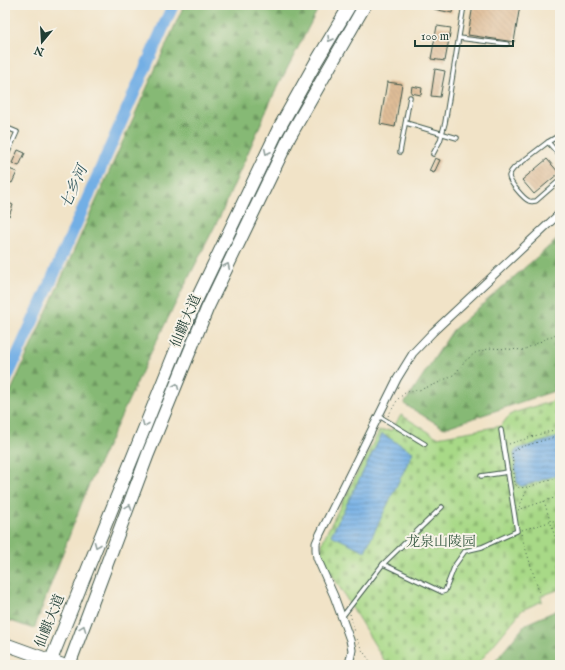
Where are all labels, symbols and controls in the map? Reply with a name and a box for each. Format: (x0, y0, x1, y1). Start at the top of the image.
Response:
north arrow (22, 22, 62, 62)
scale bar (415, 22, 513, 48)
text: 100 m (421, 29, 449, 44)
one-way arrow (327, 34, 334, 42)
text: N (32, 42, 47, 59)
one-way arrow (264, 148, 272, 156)
water label: 七乡河 (56, 160, 93, 211)
one-way arrow (222, 263, 230, 271)
street label: 仙麒大道 (167, 292, 205, 350)
one-way arrow (171, 382, 179, 390)
one-way arrow (142, 421, 150, 428)
one-way arrow (124, 503, 132, 510)
park label: 龙泉山陵园 (406, 533, 476, 551)
one-way arrow (93, 541, 101, 548)
street label: 仙麒大道 (31, 592, 69, 650)
one-way arrow (78, 625, 86, 632)

